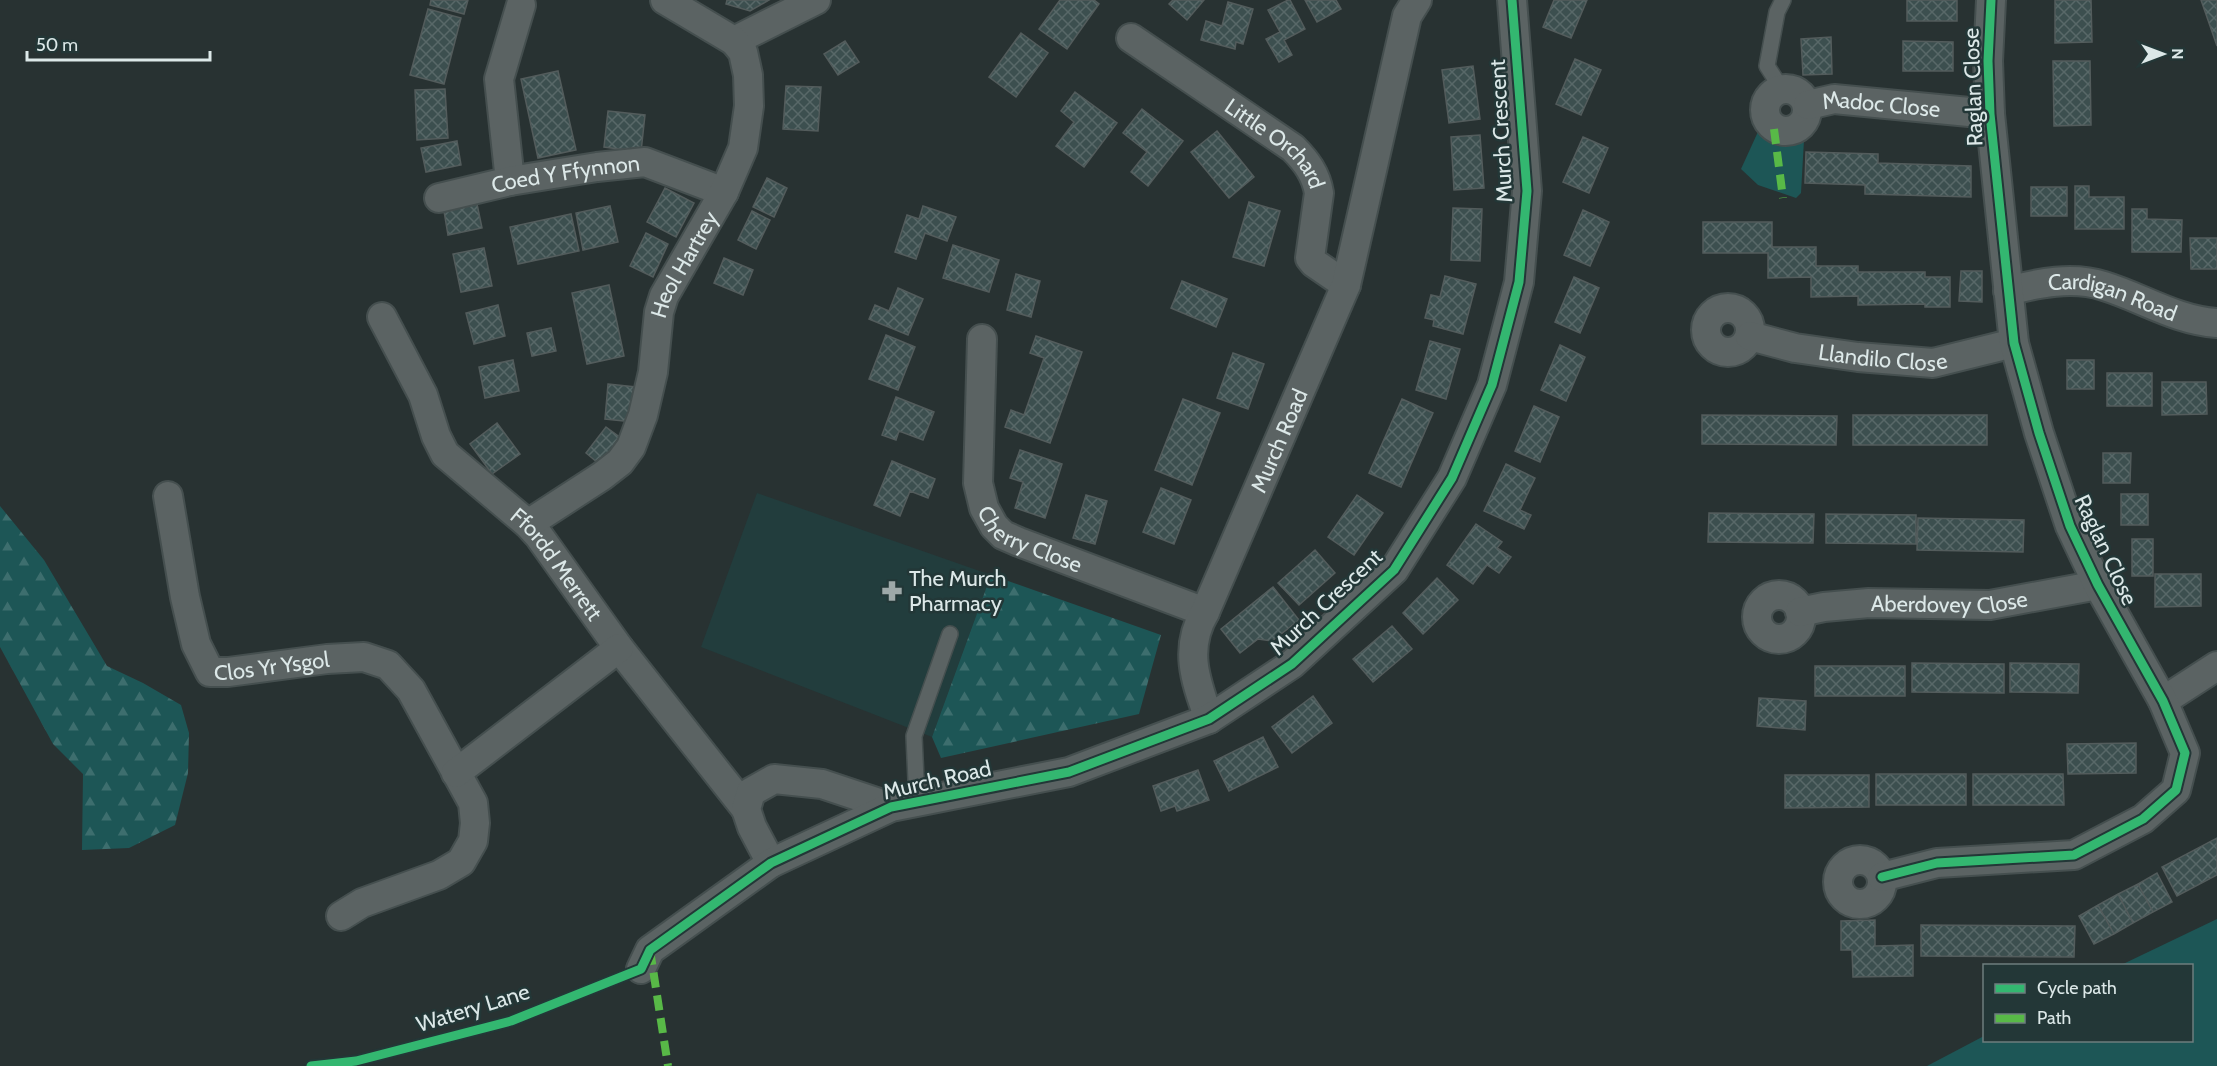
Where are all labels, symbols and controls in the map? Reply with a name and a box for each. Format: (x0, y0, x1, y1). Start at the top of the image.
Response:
scale bar (27, 24, 210, 62)
north arrow (2133, 24, 2193, 84)
street label: Raglan Close (1957, 27, 1989, 147)
text: 50 m (36, 34, 78, 56)
text: N (2168, 48, 2187, 60)
street label: Murch Crescent (1484, 58, 1518, 203)
street label: Madoc Close (1819, 85, 1941, 123)
street label: Little Orchard (1220, 92, 1331, 192)
street label: Coed Y Ffynnon (488, 149, 641, 199)
street label: Heol Hartrey (645, 206, 724, 321)
street label: Cardigan Road (2047, 267, 2181, 327)
street label: Llandilo Close (1817, 338, 1950, 377)
street label: Murch Road (1245, 385, 1313, 497)
street label: Raglan Close (2069, 490, 2143, 610)
street label: Cherry Close (972, 501, 1086, 578)
street label: Ffordd Merrett (505, 502, 609, 626)
street label: Murch Crescent (1264, 543, 1388, 661)
place label: The Murch Pharmacy (909, 565, 1006, 617)
pharmacy icon: The Murch Pharmacy (880, 579, 904, 603)
street label: Aberdovey Close (1871, 585, 2030, 619)
street label: Clos Yr Ysgol (214, 645, 332, 686)
street label: Murch Road (880, 754, 994, 806)
legend (1983, 964, 2193, 1042)
text: Cycle path (2037, 977, 2117, 999)
street label: Watery Lane (413, 978, 533, 1038)
text: Path (2037, 1007, 2071, 1029)

